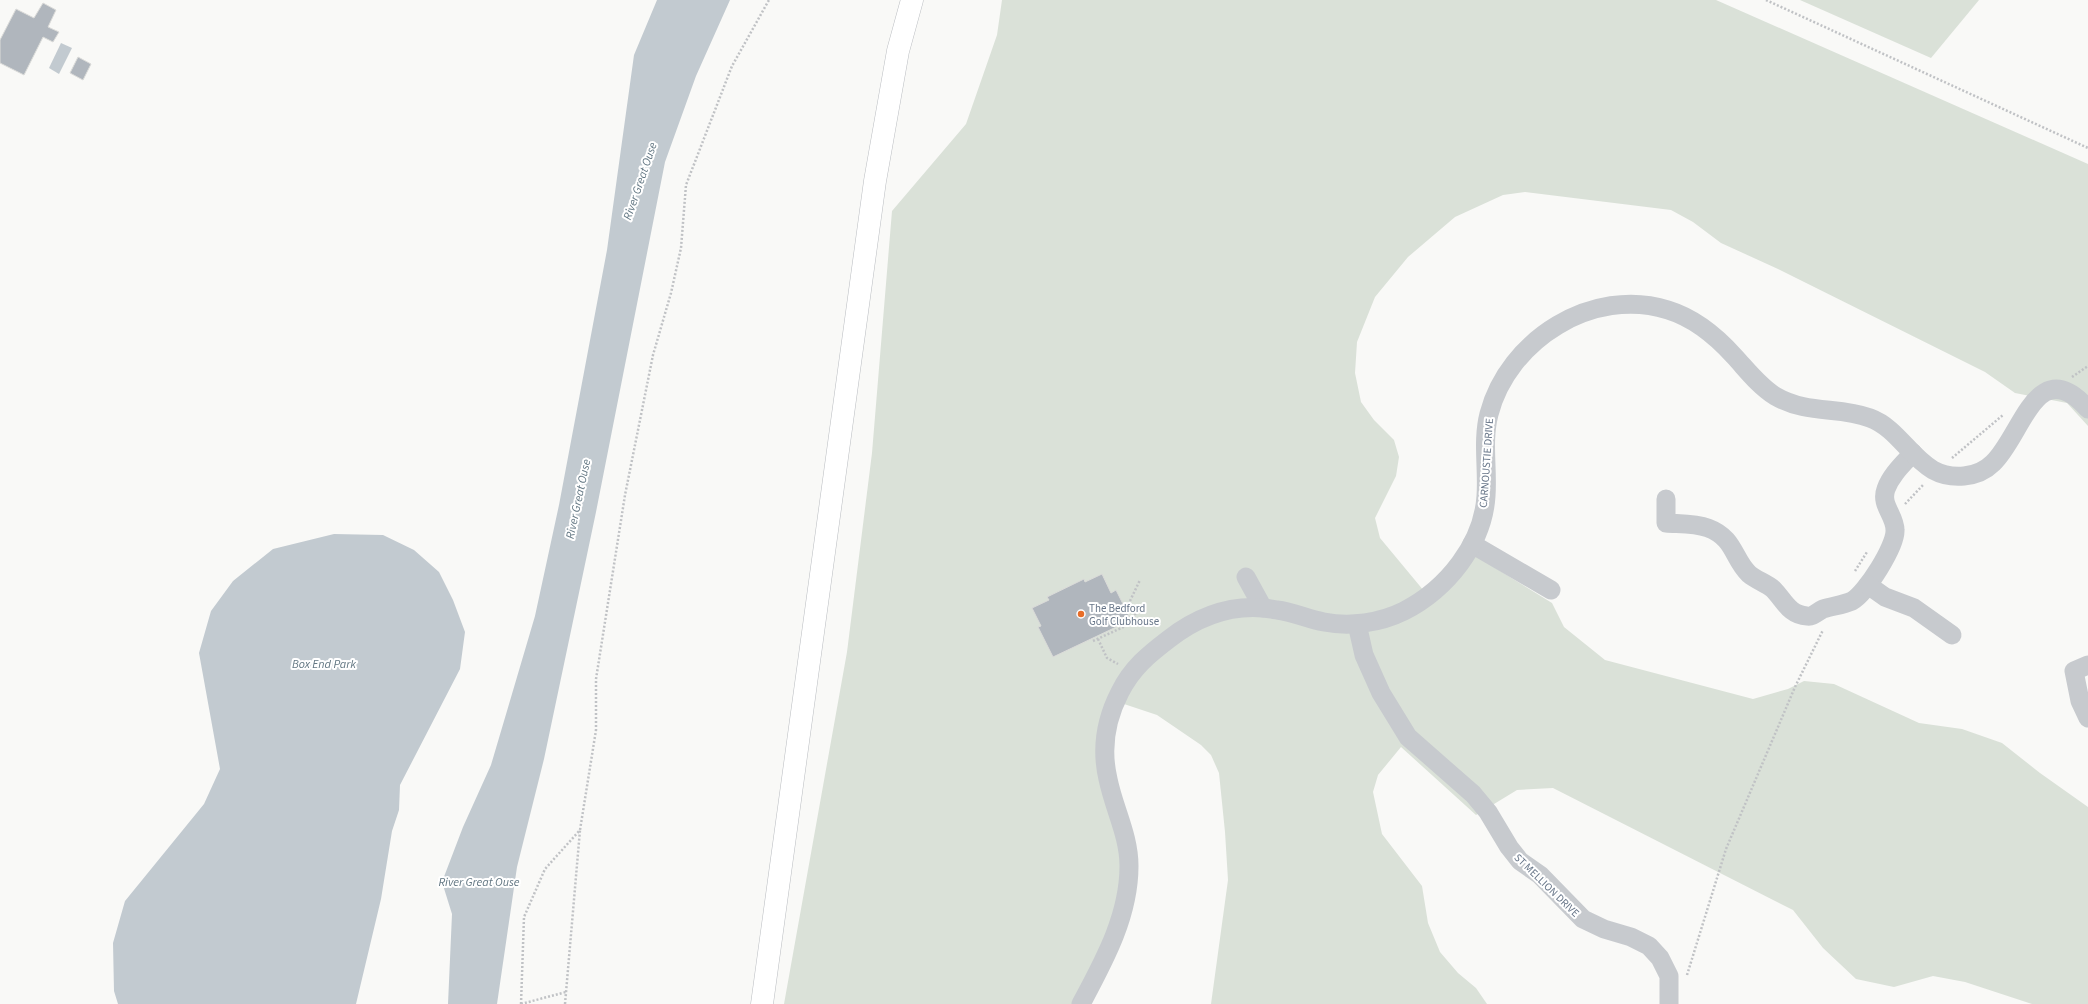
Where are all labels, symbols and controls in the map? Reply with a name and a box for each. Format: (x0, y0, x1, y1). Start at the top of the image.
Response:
water label: River Great Ouse (619, 140, 662, 222)
street label: CARNOUSTIE DRIVE (1476, 418, 1497, 508)
water label: River Great Ouse (562, 457, 595, 541)
place label: The Bedford Golf Clubhouse (1089, 601, 1160, 629)
marker: The Bedford Golf Clubhouse (1076, 609, 1086, 619)
water label: Box End Park (292, 656, 356, 673)
street label: ST MELLION DRIVE (1511, 850, 1583, 920)
water label: River Great Ouse (438, 874, 520, 891)

